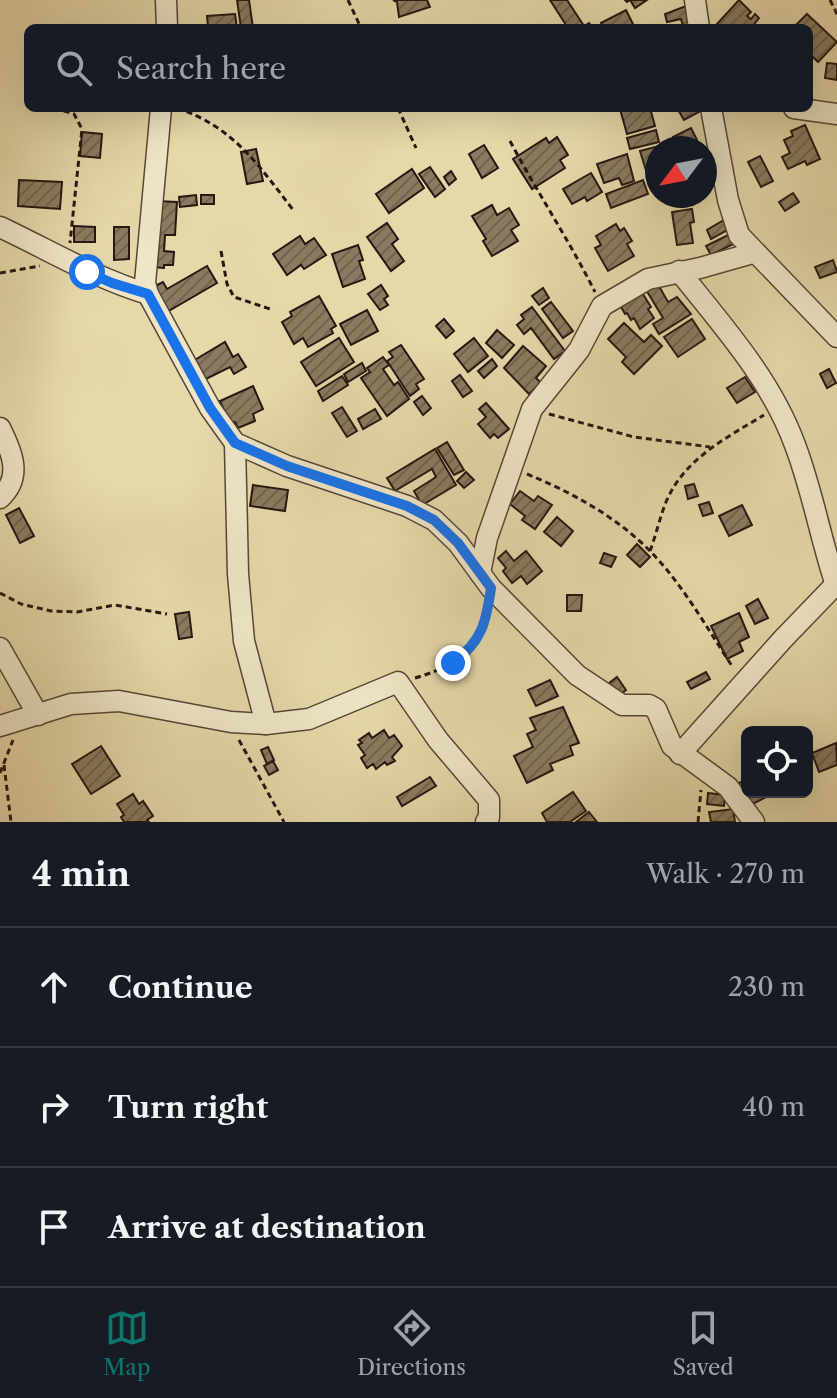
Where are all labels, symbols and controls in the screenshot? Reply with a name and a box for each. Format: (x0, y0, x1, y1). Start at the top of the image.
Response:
search box (24, 24, 813, 112)
icon: search (52, 46, 96, 90)
text: Search here (116, 50, 286, 87)
north arrow (645, 136, 717, 208)
route start (69, 254, 105, 290)
route end (435, 645, 471, 681)
map controls (741, 726, 813, 798)
button: locate (741, 726, 813, 798)
text: 4 min (32, 853, 130, 895)
text: Walk · 270 m (646, 858, 805, 890)
icon: ahead (32, 965, 76, 1009)
text: Continue (108, 969, 253, 1006)
text: 230 m (728, 971, 805, 1003)
icon: right (32, 1085, 76, 1129)
text: Turn right (108, 1089, 268, 1126)
text: 40 m (742, 1091, 805, 1123)
icon: arrive (32, 1205, 76, 1249)
text: Arrive at destination (108, 1209, 426, 1246)
tab: Map (103, 1306, 151, 1381)
tab: Directions (357, 1306, 466, 1381)
tab: Saved (673, 1306, 734, 1381)

